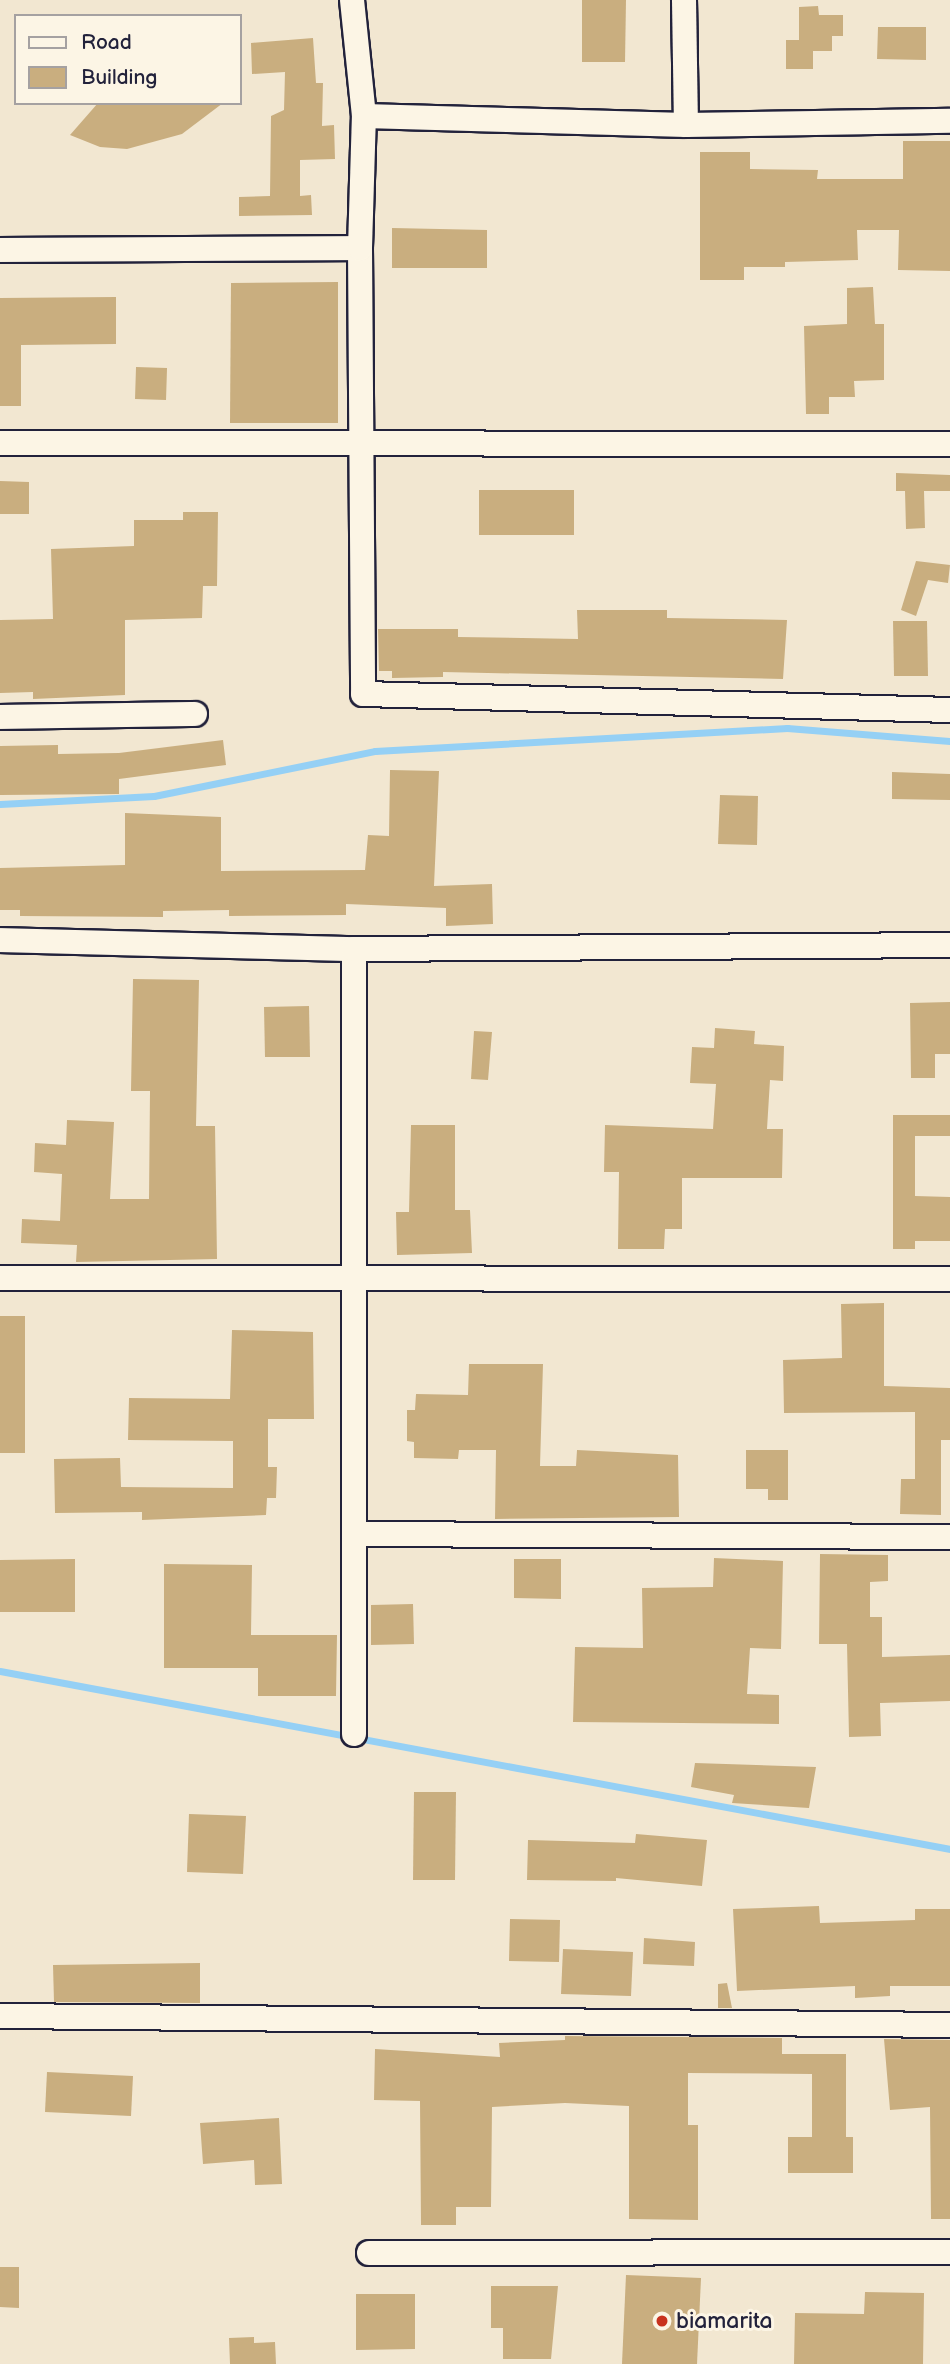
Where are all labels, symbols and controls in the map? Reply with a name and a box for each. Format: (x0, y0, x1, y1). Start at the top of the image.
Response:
legend (14, 14, 242, 105)
text: Road (81, 30, 132, 55)
text: Building (81, 65, 157, 90)
place label: biamarita (676, 2307, 772, 2335)
marker: biamarita (654, 2313, 670, 2329)

